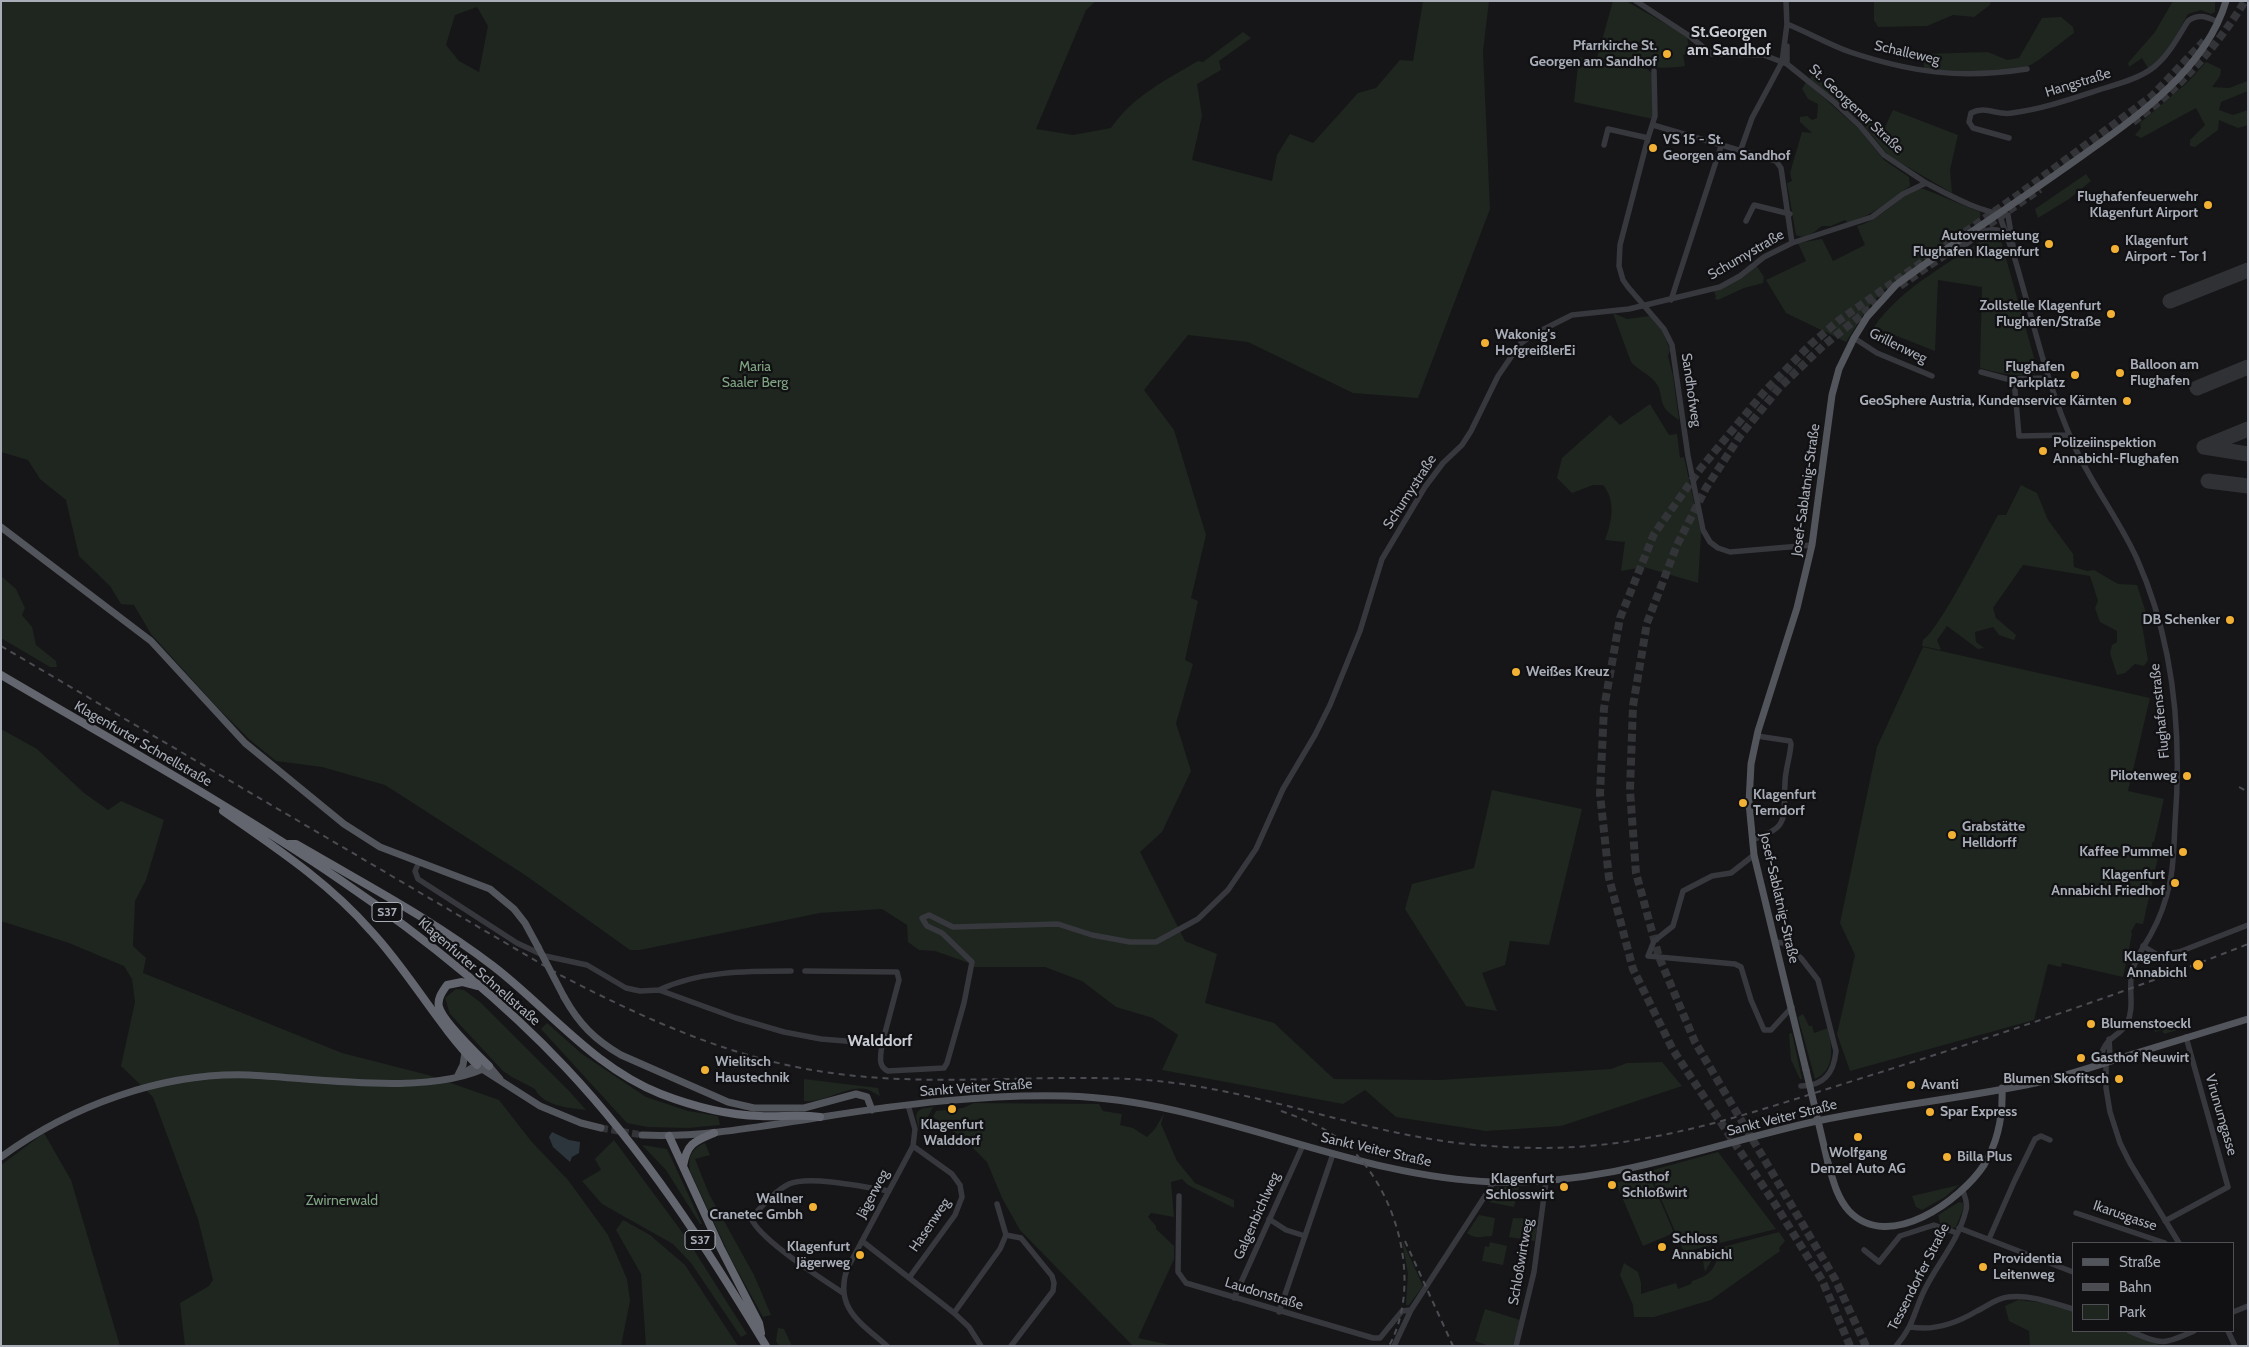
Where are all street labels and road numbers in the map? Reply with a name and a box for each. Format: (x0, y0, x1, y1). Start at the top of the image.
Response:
street label: Schalleweg (1873, 37, 1941, 69)
street label: St. Georgener Straße (1805, 61, 1907, 157)
street label: Hangstraße (2043, 65, 2113, 101)
street label: Schumystraße (1705, 226, 1787, 284)
street label: Grillenweg (1866, 325, 1930, 367)
street label: Sandhofweg (1677, 352, 1705, 428)
street label: Josef-Sablatnig-Straße (1788, 423, 1824, 557)
street label: Schumystraße (1380, 452, 1440, 532)
street label: Flughafenstraße (2147, 663, 2173, 759)
street label: Klagenfurter Schnellstraße (71, 698, 215, 790)
street label: Josef-Sablatnig-Straße (1756, 831, 1802, 965)
road number: S37 (372, 902, 402, 922)
street label: Klagenfurter Schnellstraße (415, 914, 543, 1030)
street label: Virunumgasse (2201, 1072, 2241, 1158)
street label: Sankt Veiter Straße (919, 1076, 1033, 1100)
street label: Sankt Veiter Straße (1725, 1096, 1839, 1140)
street label: Sankt Veiter Straße (1319, 1129, 1433, 1171)
street label: Jägerweg (853, 1167, 893, 1221)
street label: Galgenbichlweg (1230, 1170, 1284, 1262)
street label: Hasenweg (906, 1195, 954, 1255)
street label: Ikarusgasse (2091, 1197, 2159, 1235)
street label: Schloßwirtweg (1505, 1218, 1537, 1306)
street label: Tessendorfer Straße (1885, 1221, 1953, 1333)
road number: S37 (685, 1230, 715, 1250)
street label: Laudonstraße (1223, 1274, 1305, 1314)

